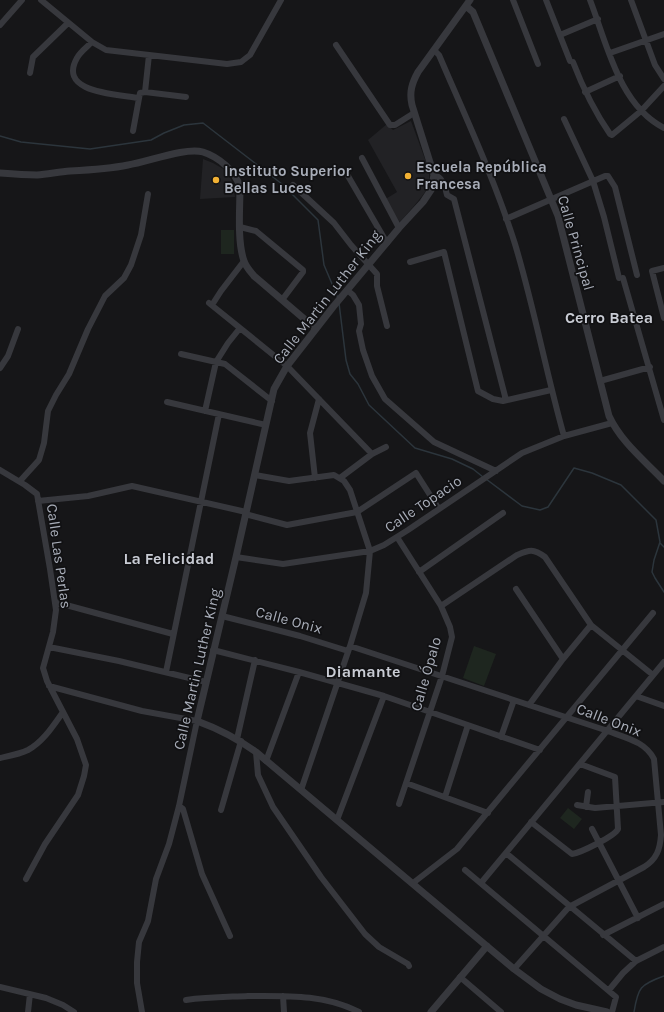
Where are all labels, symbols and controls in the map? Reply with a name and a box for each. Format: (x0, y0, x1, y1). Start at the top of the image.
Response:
place label: Escuela República Francesa (416, 158, 547, 193)
place label: Instituto Superior Bellas Luces (224, 162, 352, 197)
marker: Escuela República Francesa (403, 171, 413, 181)
marker: Instituto Superior Bellas Luces (211, 175, 221, 185)
street label: Calle Principal (554, 194, 598, 292)
street label: Calle Martin Luther King (269, 226, 385, 367)
district label: Cerro Batea (565, 308, 653, 327)
street label: Calle Topacio (381, 472, 465, 536)
street label: Calle Las Perlas (43, 502, 75, 610)
district label: La Felicidad (124, 549, 214, 568)
street label: Calle Martin Luther King (170, 586, 224, 751)
street label: Calle Onix (254, 603, 324, 638)
street label: Calle Ópalo (407, 635, 445, 713)
district label: Diamante (326, 662, 400, 681)
street label: Calle Onix (574, 699, 644, 741)

